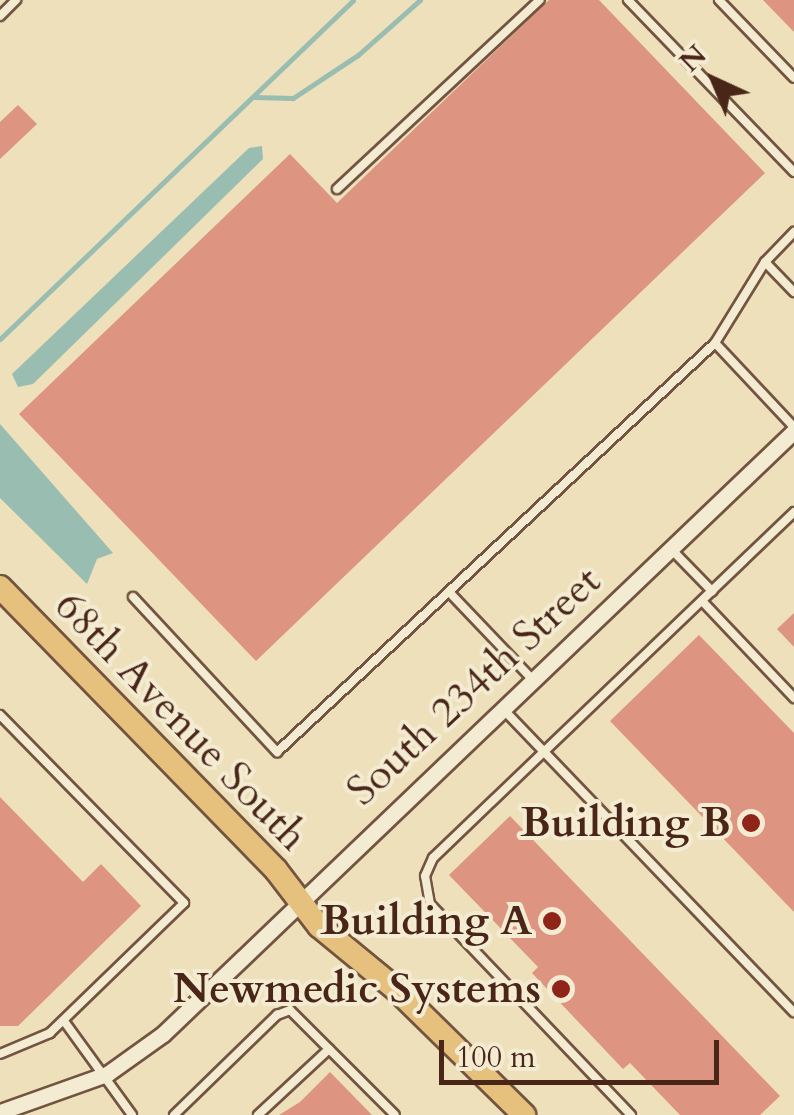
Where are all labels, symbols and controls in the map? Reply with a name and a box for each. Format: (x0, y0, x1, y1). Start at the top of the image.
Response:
north arrow (664, 30, 764, 130)
text: N (671, 36, 715, 81)
street label: South 234th Street (337, 556, 611, 816)
street label: 68th Avenue South (44, 581, 318, 861)
place label: Building B (521, 798, 731, 848)
marker: Building B (740, 812, 762, 834)
place label: Building A (320, 896, 532, 946)
marker: Building A (541, 910, 563, 932)
place label: Newmedic Systems (173, 964, 541, 1014)
marker: Newmedic Systems (550, 978, 572, 1000)
scale bar (444, 1020, 724, 1082)
text: 100 m (456, 1037, 536, 1078)

